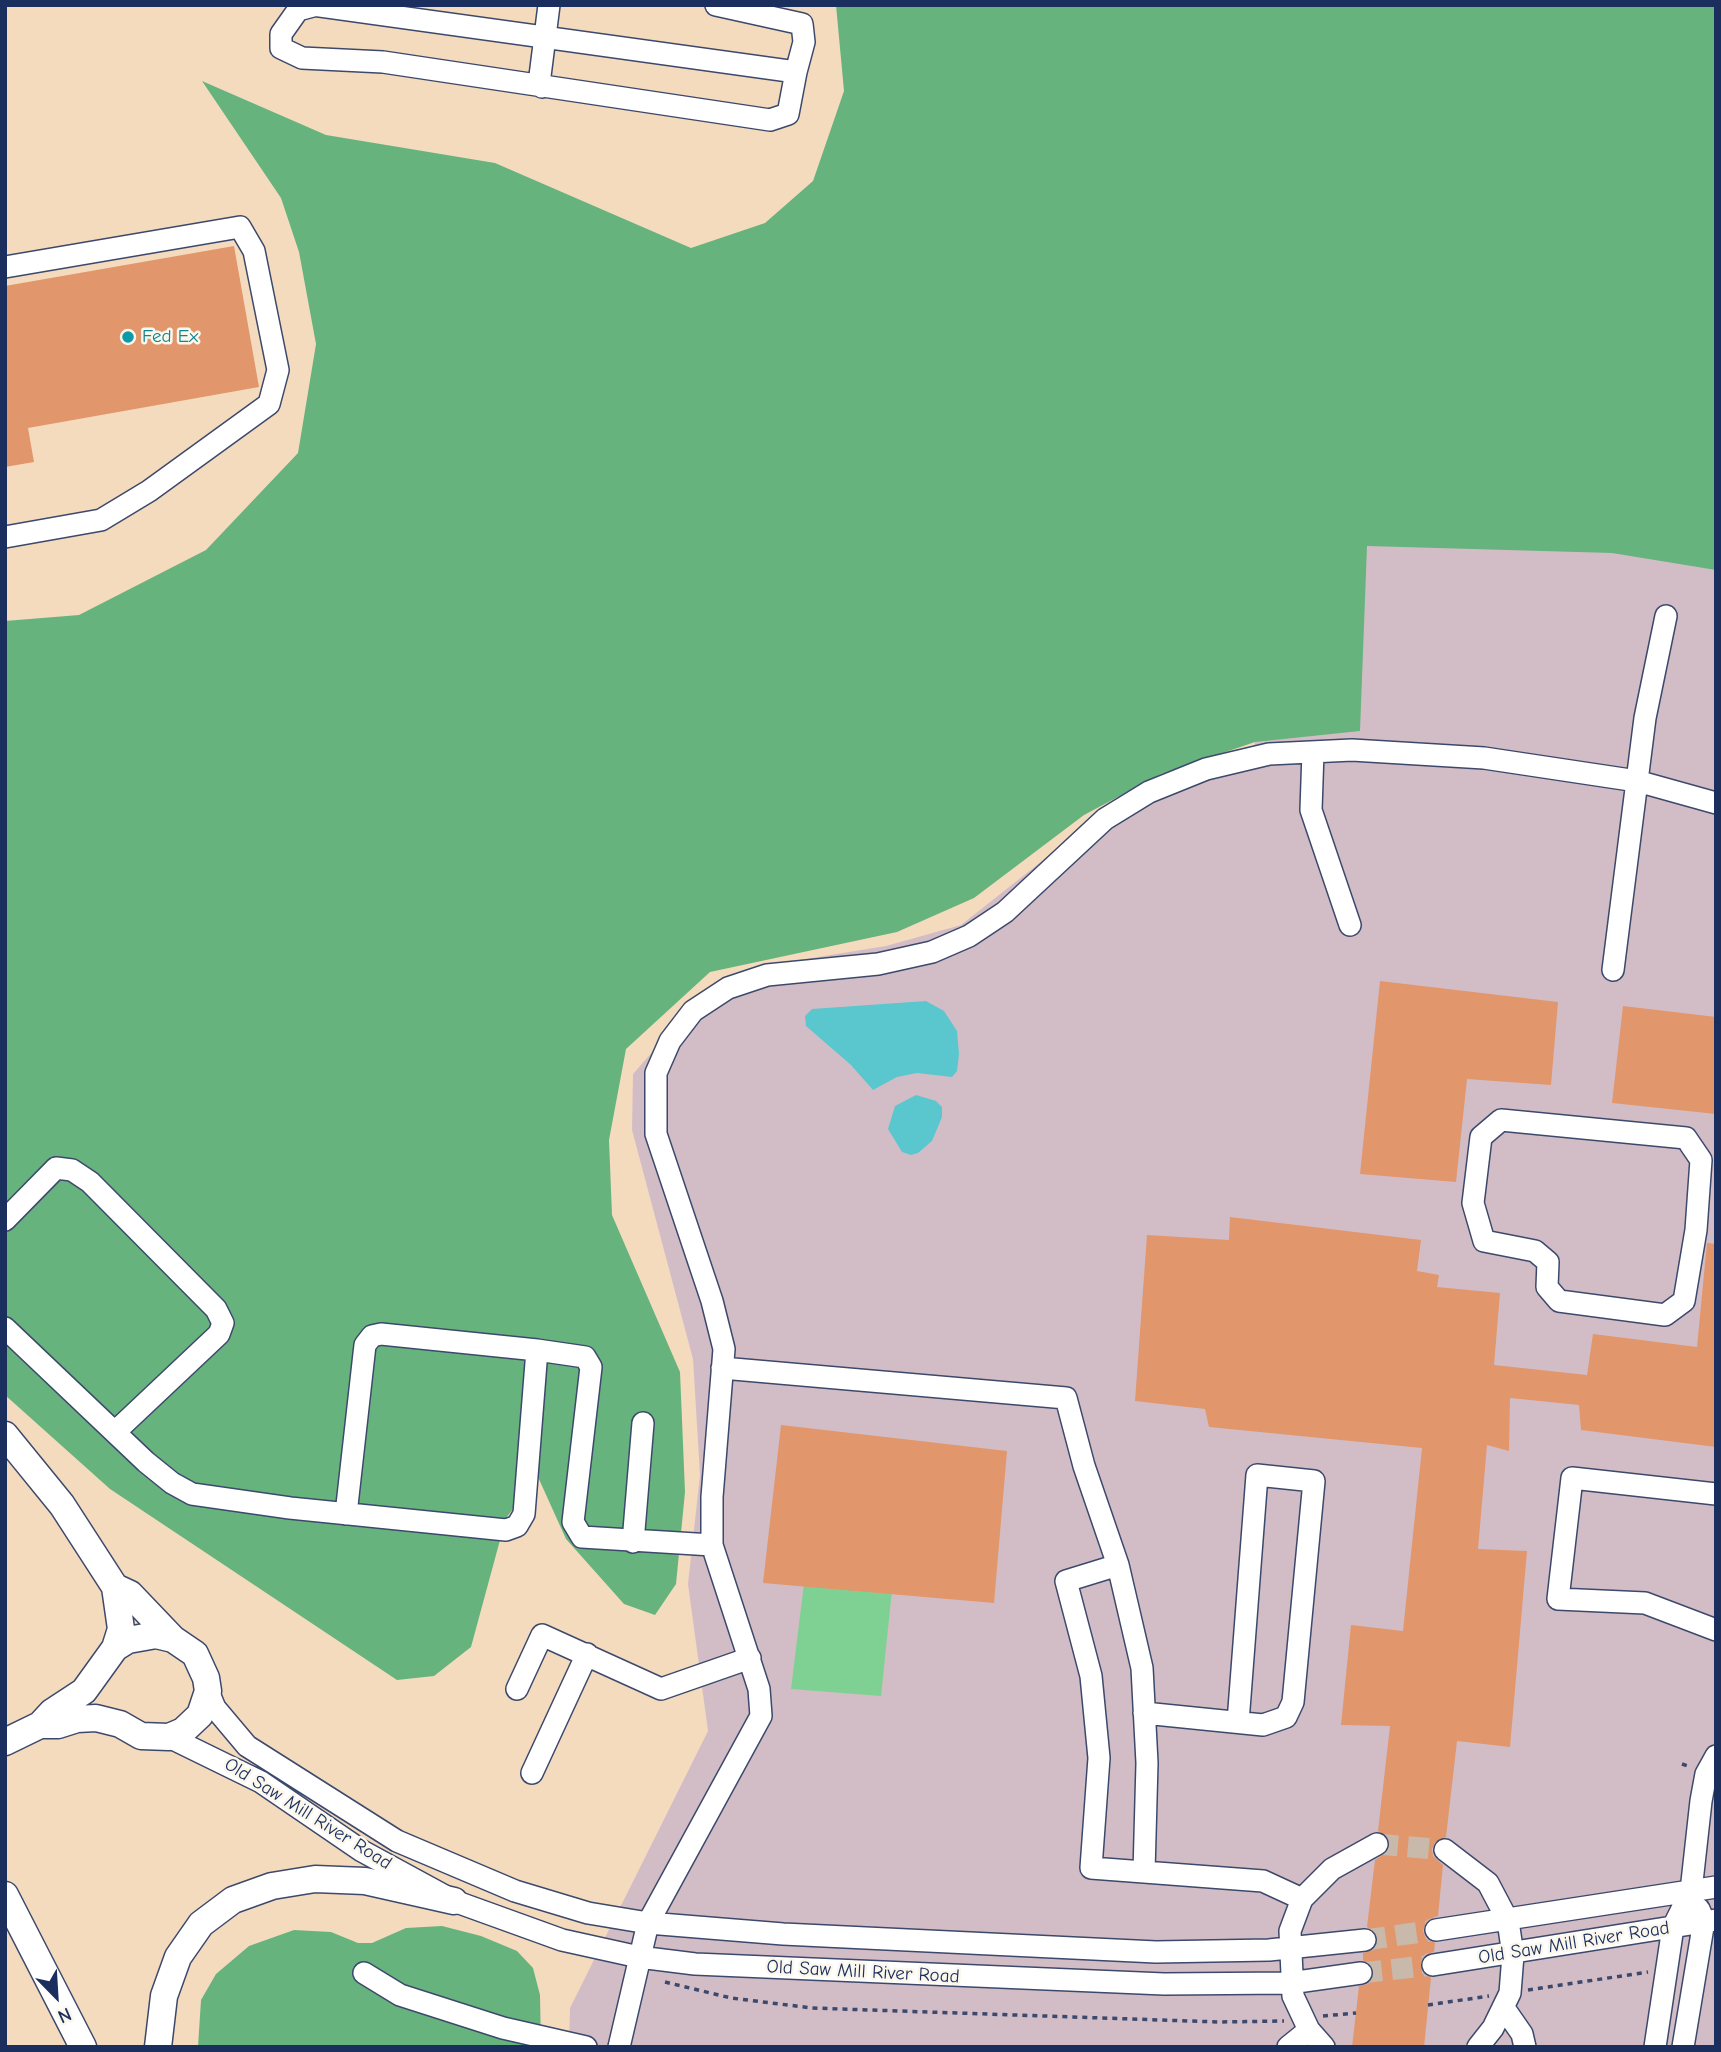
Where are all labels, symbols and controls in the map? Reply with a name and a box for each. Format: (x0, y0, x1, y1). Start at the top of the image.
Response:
place label: Fed Ex (142, 326, 198, 348)
marker: Fed Ex (120, 329, 136, 345)
street label: Old Saw Mill River Road (220, 1753, 396, 1875)
street label: Old Saw Mill River Road (1477, 1917, 1671, 1969)
street label: Old Saw Mill River Road (766, 1956, 960, 1988)
north arrow (21, 1961, 91, 2031)
text: N (54, 2003, 75, 2028)

